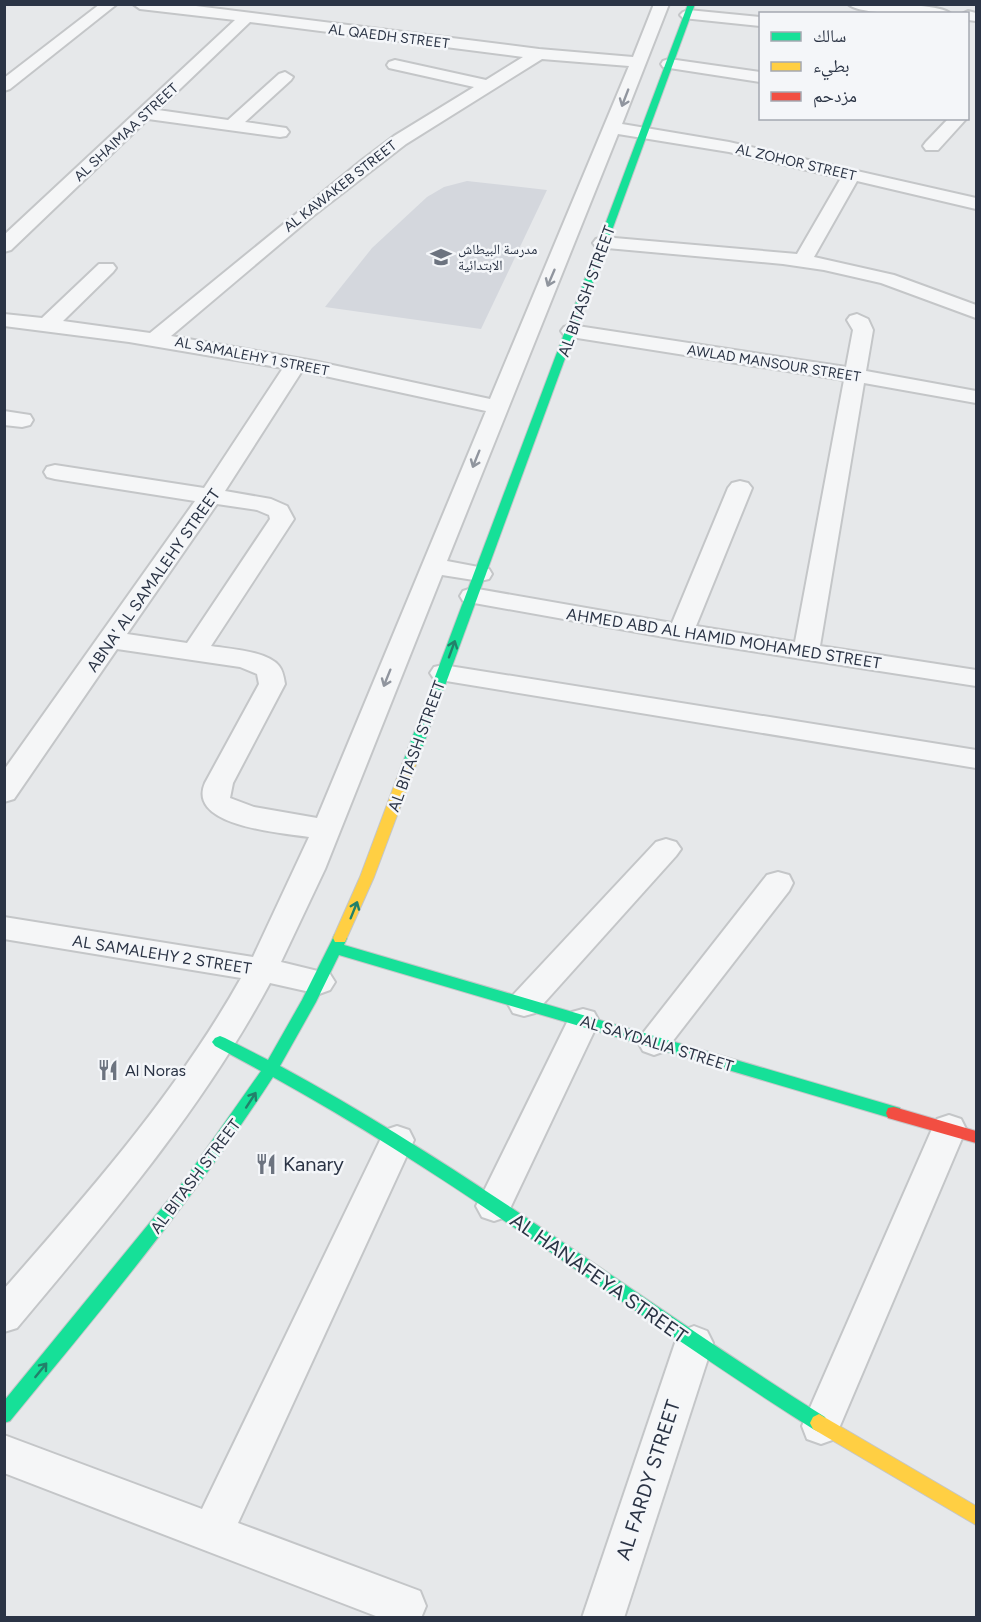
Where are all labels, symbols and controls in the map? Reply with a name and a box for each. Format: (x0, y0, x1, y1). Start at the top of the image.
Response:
legend (759, 12, 969, 120)
street label: AL QAEDH STREET (327, 21, 451, 52)
text: سالك (813, 25, 846, 47)
text: بطيء (813, 55, 850, 81)
street label: AL SHAIMAA STREET (71, 80, 182, 185)
text: مزدحم (813, 85, 857, 108)
one-way arrow (619, 88, 630, 107)
street label: AL KAWAKEB STREET (281, 137, 400, 236)
street label: AL ZOHOR STREET (734, 140, 858, 185)
street label: AL BITASH STREET (554, 223, 619, 359)
place label: مدرسة البيطاش الابتدائية (458, 241, 537, 274)
school or university icon: مدرسة البيطاش الابتدائية (429, 245, 453, 269)
one-way arrow (545, 269, 556, 287)
street label: AL SAMALEHY 1 STREET (174, 333, 330, 380)
street label: AWLAD MANSOUR STREET (686, 341, 862, 386)
one-way arrow (470, 449, 481, 467)
street label: ABNA' AL SAMALEHY STREET (83, 485, 224, 675)
street label: AHMED ABD AL HAMID MOHAMED STREET (565, 604, 883, 673)
one-way arrow (447, 640, 458, 659)
one-way arrow (381, 668, 392, 687)
street label: AL BITASH STREET (384, 678, 449, 814)
one-way arrow (349, 902, 360, 920)
street label: AL SAMALEHY 2 STREET (71, 931, 253, 978)
street label: AL SAYDALIA STREET (578, 1011, 736, 1076)
restaurant icon: Al Noras (96, 1058, 120, 1082)
place label: Al Noras (125, 1061, 186, 1080)
one-way arrow (244, 1091, 257, 1108)
street label: AL BITASH STREET (146, 1115, 245, 1237)
restaurant icon: Kanary (254, 1152, 278, 1176)
place label: Kanary (283, 1152, 344, 1176)
street label: AL HANAFEYA STREET (506, 1208, 692, 1348)
one-way arrow (35, 1362, 48, 1378)
street label: AL FARDY STREET (611, 1397, 685, 1563)

